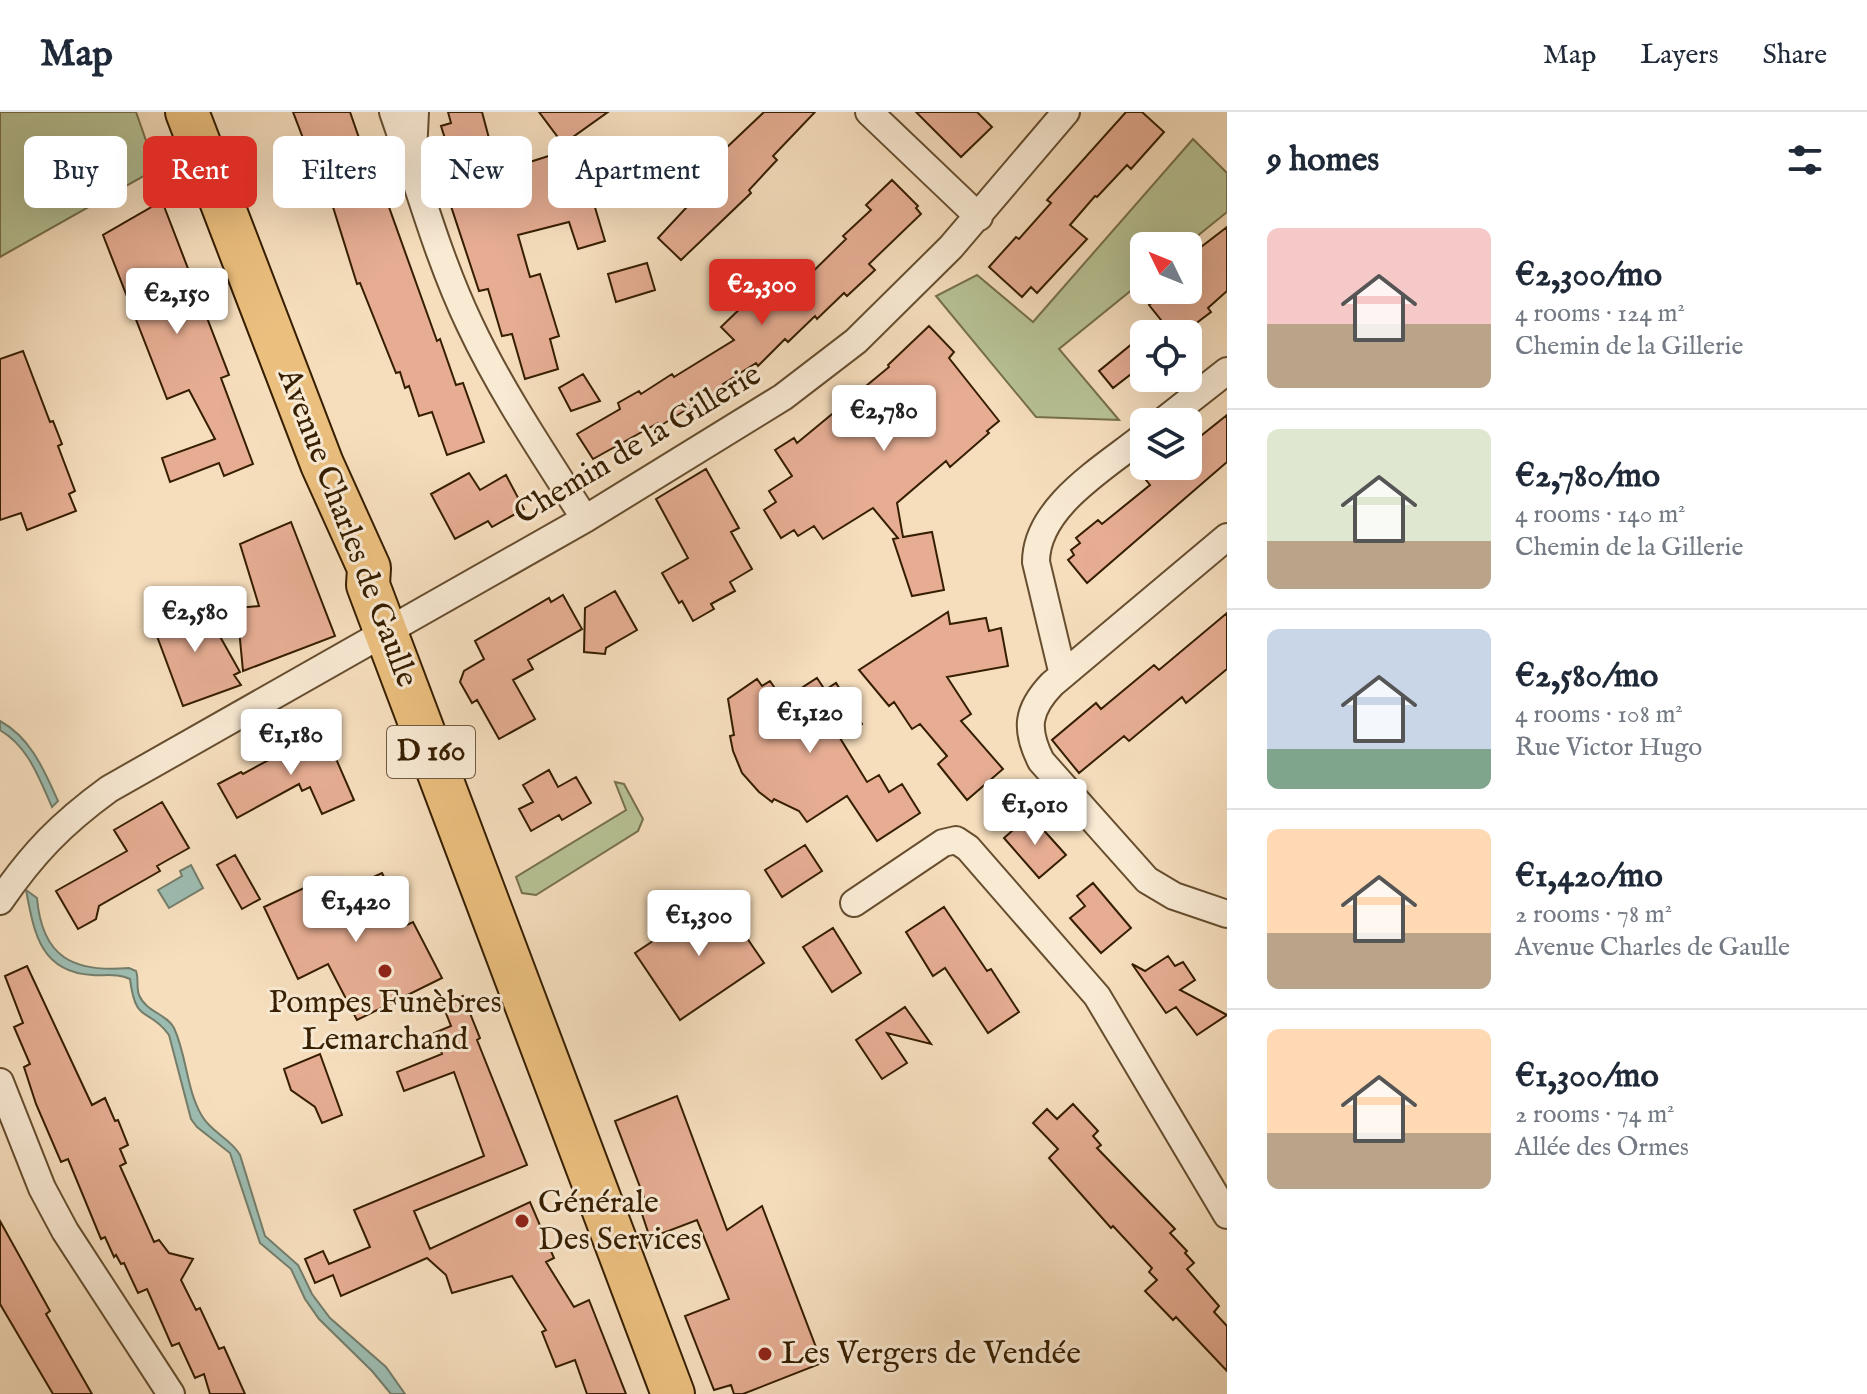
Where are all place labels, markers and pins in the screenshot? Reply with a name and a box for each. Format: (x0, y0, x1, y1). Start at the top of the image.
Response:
pin: €2,300 (697, 259, 827, 327)
pin: €2,150 (112, 268, 242, 336)
pin: €2,780 (819, 385, 949, 453)
pin: €2,580 (130, 586, 260, 654)
pin: €1,120 (745, 687, 875, 755)
pin: €1,180 (226, 709, 356, 777)
pin: €1,010 (970, 779, 1100, 847)
pin: €1,420 (291, 876, 421, 944)
pin: €1,300 (634, 890, 764, 958)
marker: Pompes Funèbres Lemarchand (376, 962, 394, 980)
place label: Pompes Funèbres Lemarchand (268, 983, 502, 1061)
place label: Générale Des Services (538, 1183, 702, 1261)
marker: Générale Des Services (513, 1212, 531, 1230)
place label: Les Vergers de Vendée (781, 1334, 1081, 1375)
marker: Les Vergers de Vendée (756, 1345, 774, 1363)

